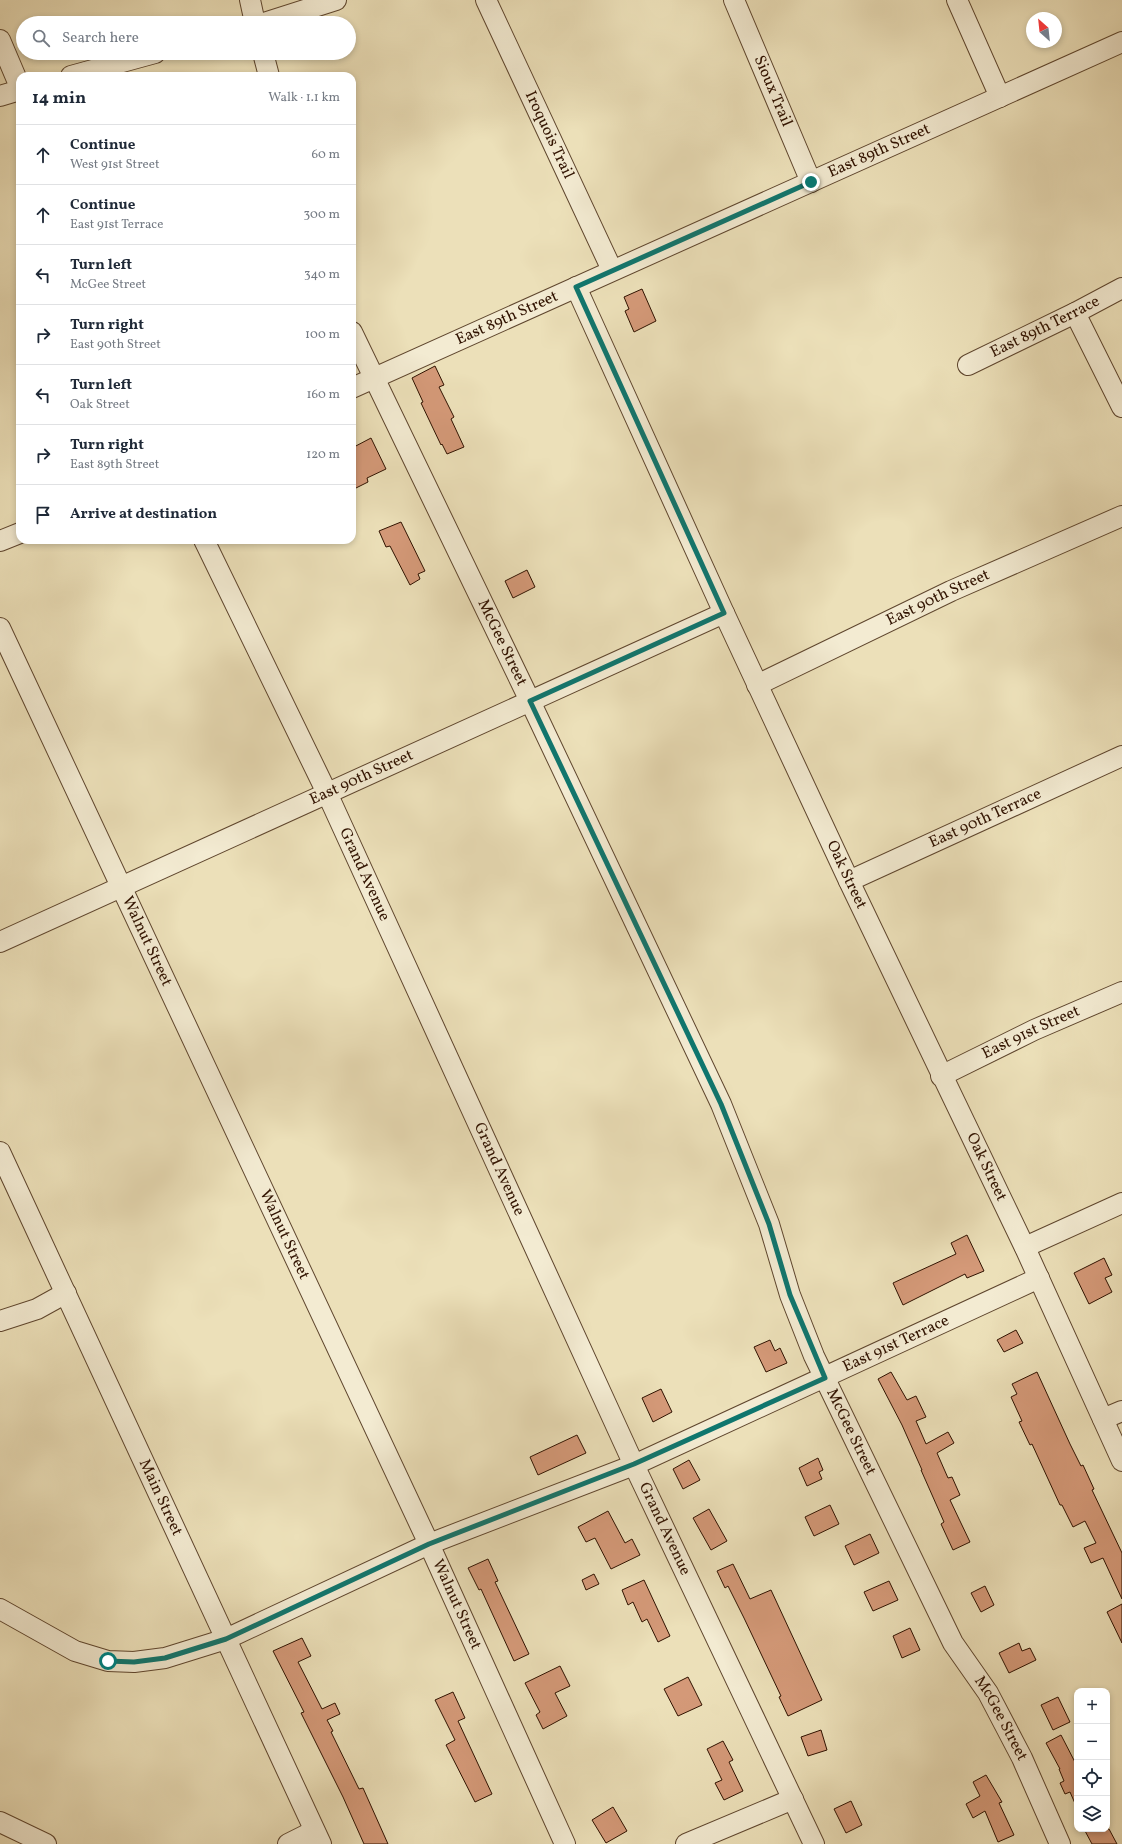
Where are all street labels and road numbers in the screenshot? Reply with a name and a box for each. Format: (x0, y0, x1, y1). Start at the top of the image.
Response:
street label: Sioux Trail (748, 52, 797, 130)
street label: Iroquois Trail (519, 87, 579, 183)
street label: East 89th Street (824, 118, 934, 184)
street label: East 89th Street (452, 286, 562, 351)
street label: East 89th Terrace (987, 291, 1104, 363)
street label: East 90th Street (883, 564, 994, 632)
street label: McGee Street (472, 596, 532, 690)
street label: East 90th Street (306, 744, 417, 811)
street label: East 90th Terrace (926, 783, 1045, 854)
street label: Grand Avenue (333, 824, 395, 925)
street label: Oak Street (821, 837, 872, 913)
street label: Walnut Street (116, 893, 177, 990)
street label: East 91st Street (978, 1000, 1084, 1065)
street label: Grand Avenue (468, 1119, 530, 1220)
street label: Oak Street (960, 1129, 1012, 1205)
street label: Walnut Street (254, 1186, 315, 1284)
street label: East 91st Terrace (839, 1310, 953, 1378)
street label: McGee Street (820, 1385, 881, 1479)
street label: Main Street (133, 1456, 188, 1540)
street label: Grand Avenue (633, 1479, 696, 1579)
street label: Walnut Street (426, 1556, 487, 1654)
street label: McGee Street (968, 1672, 1033, 1765)

